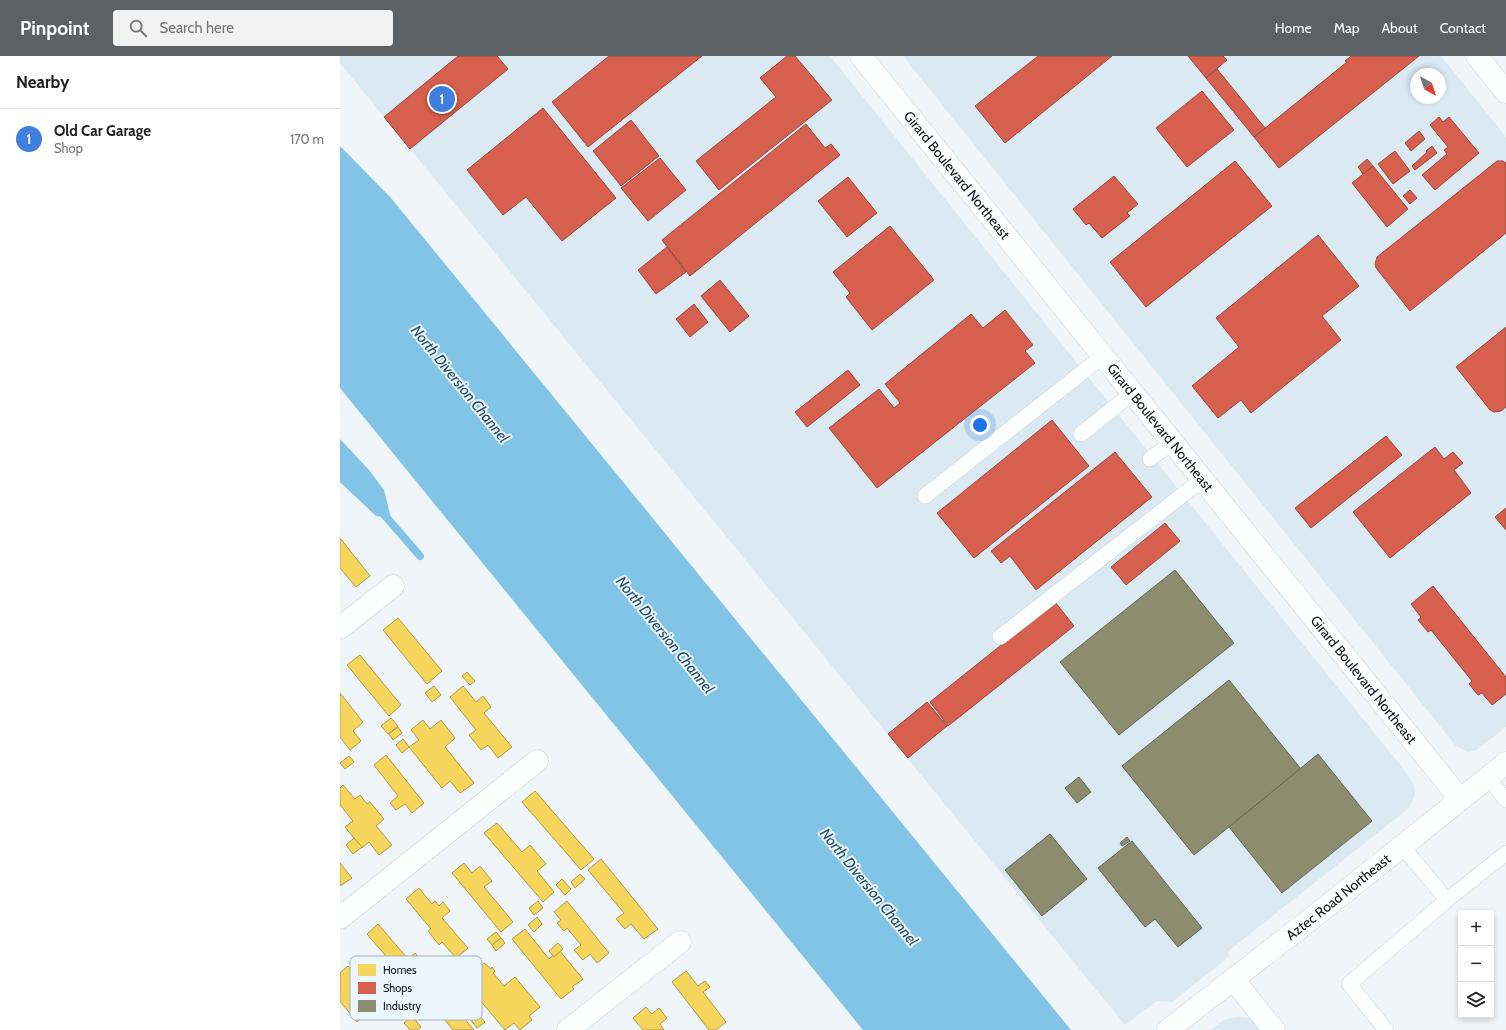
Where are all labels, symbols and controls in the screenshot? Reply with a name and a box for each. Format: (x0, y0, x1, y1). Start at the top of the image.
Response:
search box (113, 10, 393, 46)
text: Pinpoint (20, 17, 89, 40)
icon: search (127, 17, 149, 39)
text: Search here (159, 19, 234, 37)
text: Home (1275, 19, 1312, 37)
text: Map (1334, 19, 1359, 37)
text: About (1381, 19, 1418, 37)
text: Contact (1440, 19, 1486, 37)
north arrow (1410, 68, 1446, 104)
text: Nearby (16, 72, 69, 92)
pin: 1 (429, 84, 455, 114)
street label: Girard Boulevard Northeast (900, 107, 1014, 243)
text: Old Car Garage (54, 122, 151, 140)
text: 1 (27, 131, 31, 147)
text: 170 m (290, 131, 324, 147)
text: Shop (54, 140, 83, 156)
water label: North Diversion Channel (407, 322, 513, 447)
street label: Girard Boulevard Northeast (1103, 360, 1218, 495)
your location (970, 415, 990, 435)
water label: North Diversion Channel (612, 573, 718, 698)
street label: Girard Boulevard Northeast (1307, 612, 1421, 748)
water label: North Diversion Channel (816, 825, 922, 950)
street label: Aztec Road Northeast (1282, 850, 1394, 944)
map controls (1458, 910, 1494, 1018)
button: + (1458, 910, 1494, 946)
button: − (1458, 946, 1494, 982)
legend (350, 956, 482, 1020)
text: Homes (383, 963, 417, 977)
text: Shops (383, 981, 412, 995)
button: layers (1458, 982, 1494, 1018)
text: Industry (383, 999, 421, 1013)

